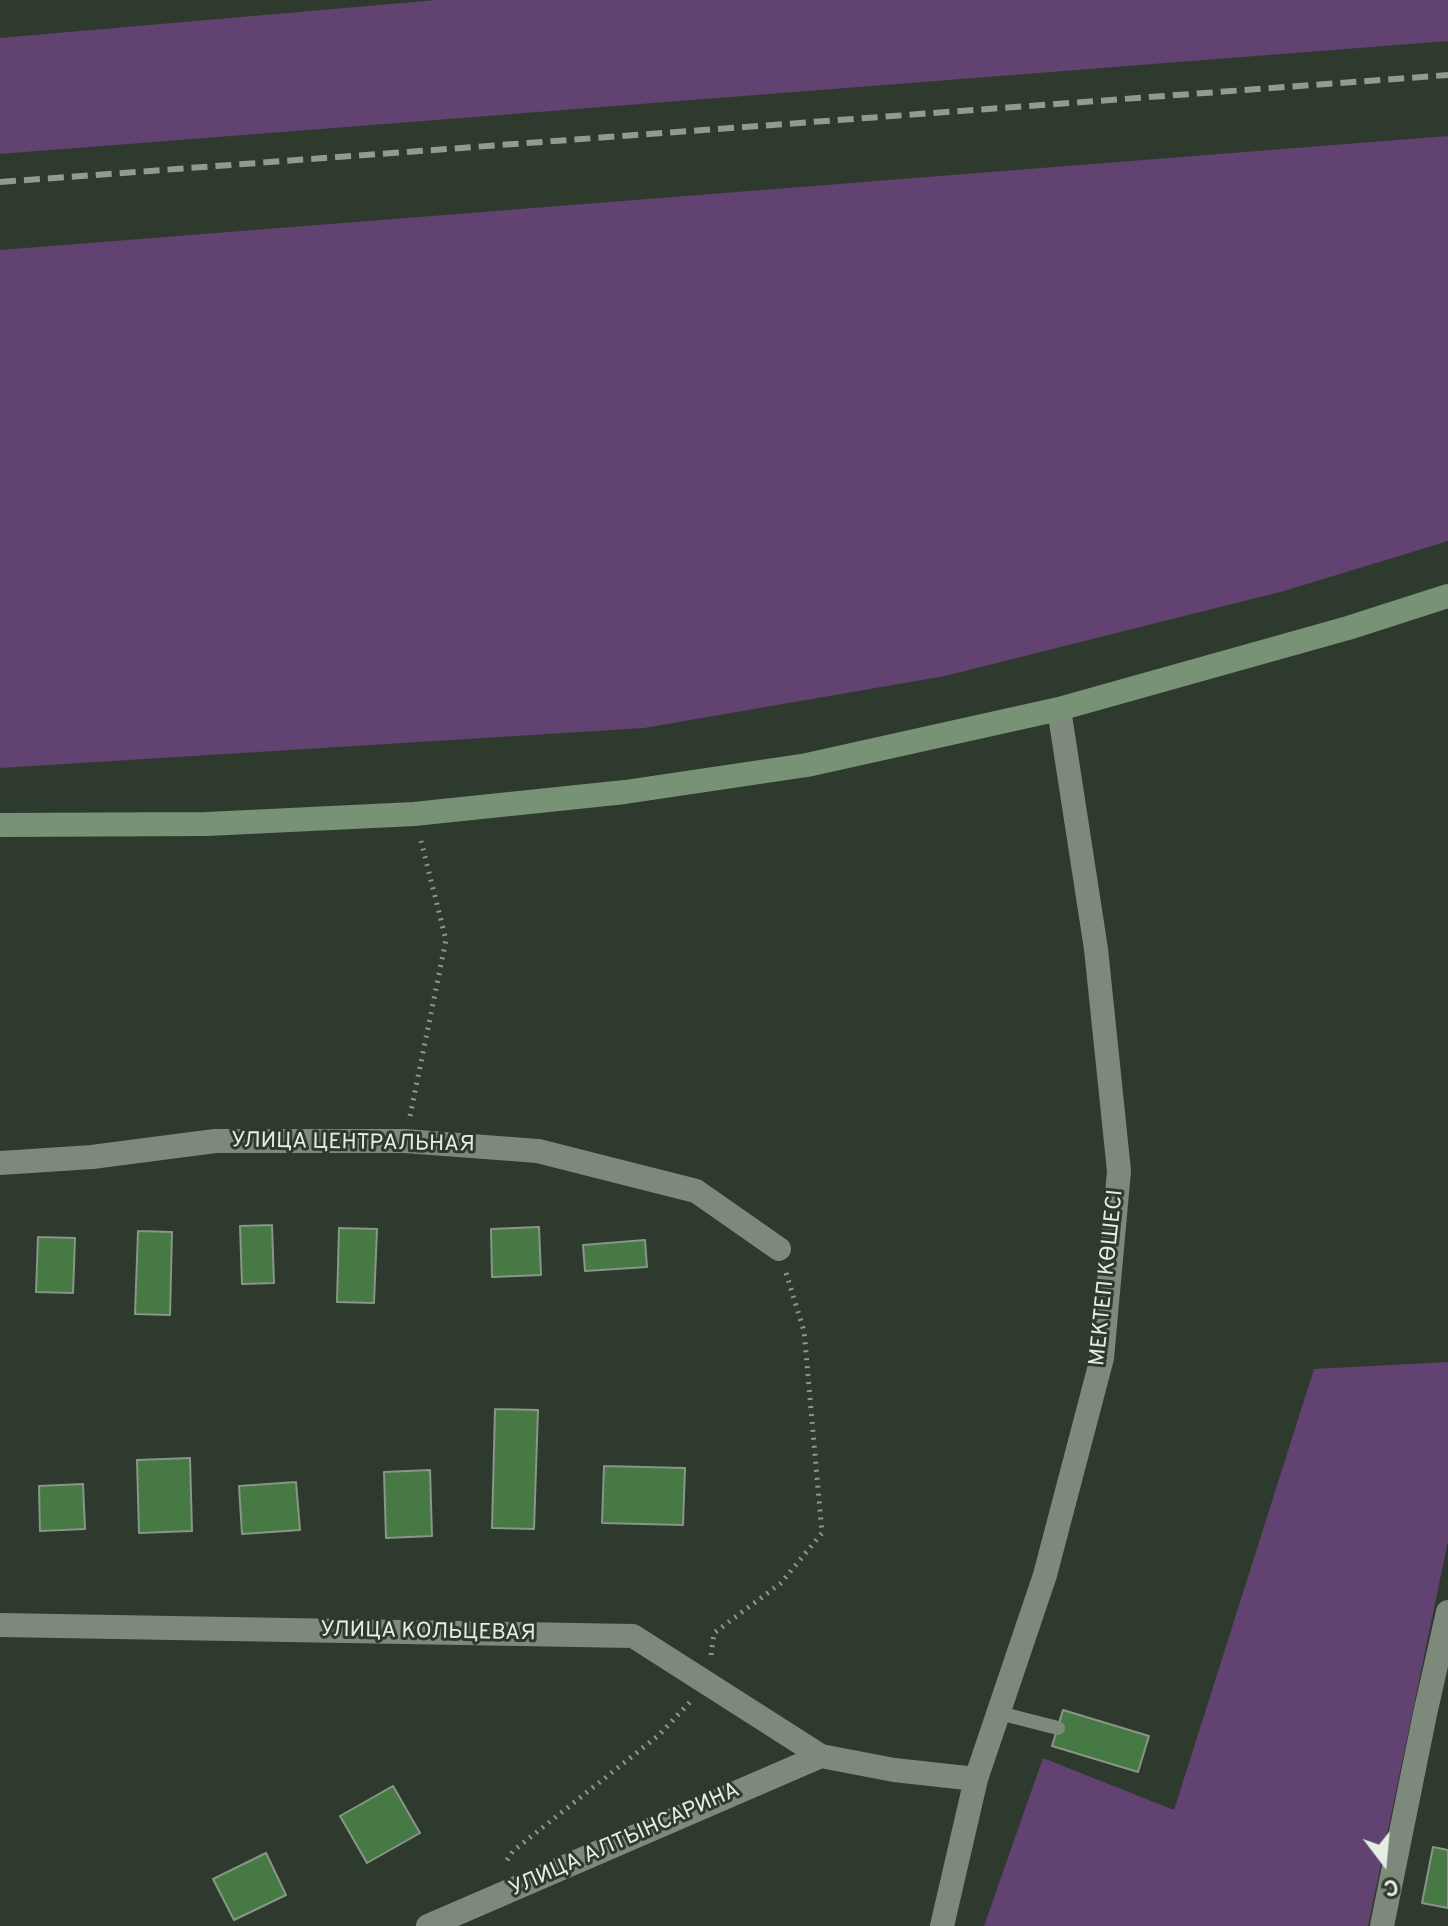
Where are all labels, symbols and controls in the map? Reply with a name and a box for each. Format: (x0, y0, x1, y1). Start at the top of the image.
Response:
street label: УЛИЦА ЦЕНТРАЛЬНАЯ (231, 1129, 475, 1159)
street label: МЕКТЕП КӨШЕСІ (1086, 1188, 1130, 1368)
street label: УЛИЦА КОЛЬЦЕВАЯ (320, 1618, 536, 1648)
street label: УЛИЦА АЛТЫНСАРИНА (506, 1778, 744, 1904)
north arrow (1344, 1822, 1424, 1902)
text: С (1380, 1871, 1401, 1900)

